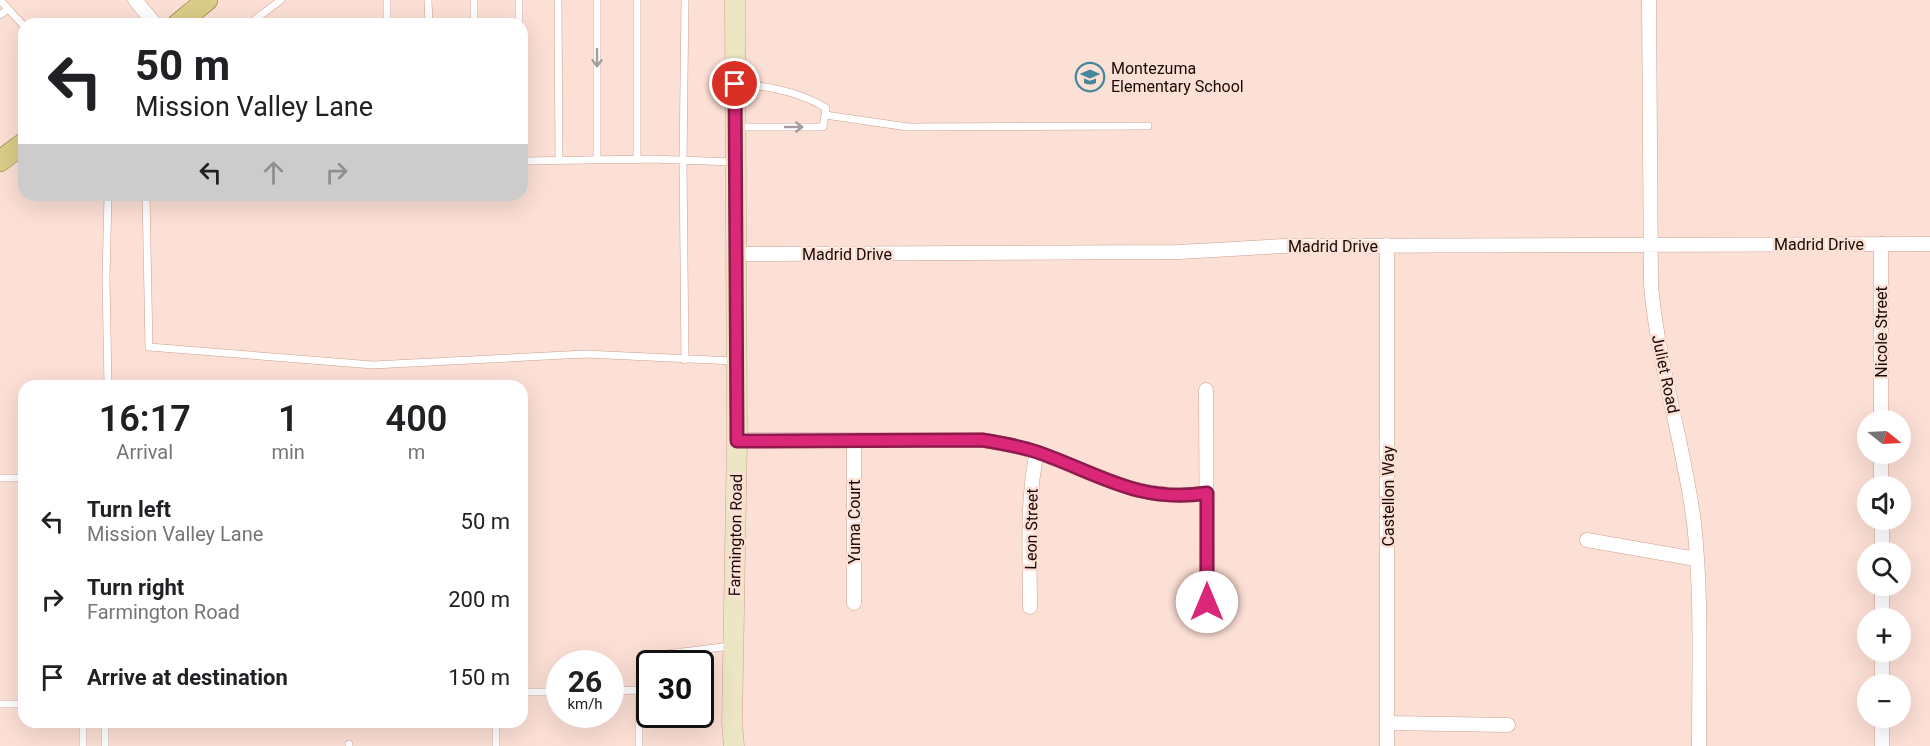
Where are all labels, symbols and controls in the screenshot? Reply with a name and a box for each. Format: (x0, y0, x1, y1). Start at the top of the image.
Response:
text: 50 m (135, 41, 230, 90)
icon: left (36, 42, 114, 120)
one-way arrow (591, 48, 603, 68)
pin (709, 58, 760, 109)
place label: Montezuma Elementary School (1111, 59, 1244, 96)
school or university icon: Montezuma Elementary School (1074, 61, 1106, 93)
icon: arrive (718, 67, 751, 100)
text: Mission Valley Lane (135, 91, 373, 123)
one-way arrow (783, 121, 803, 133)
icon: left (194, 156, 227, 189)
icon: ahead (257, 156, 290, 189)
icon: right (320, 156, 353, 189)
street label: Madrid Drive (1774, 235, 1864, 254)
street label: Madrid Drive (1288, 237, 1378, 256)
street label: Madrid Drive (802, 245, 892, 264)
street label: Nicole Street (1872, 286, 1891, 378)
street label: Juliet Road (1648, 333, 1683, 415)
text: 16:17 (99, 398, 191, 440)
text: 1 (278, 398, 298, 440)
text: 400 (386, 398, 447, 440)
north arrow (1857, 410, 1911, 464)
map controls (1857, 410, 1911, 728)
text: Arrival (116, 440, 173, 464)
text: min (271, 440, 305, 464)
text: m (408, 440, 425, 464)
street label: Castellon Way (1379, 445, 1398, 546)
street label: Farmington Road (725, 474, 746, 596)
button: sound (1857, 476, 1911, 530)
street label: Yuma Court (845, 480, 864, 564)
street label: Leon Street (1021, 488, 1042, 570)
text: Turn left (87, 497, 171, 522)
icon: left (36, 505, 69, 538)
text: 50 m (461, 509, 510, 534)
text: Mission Valley Lane (87, 522, 263, 546)
button: search (1857, 542, 1911, 596)
position arrow (1175, 570, 1239, 634)
text: Turn right (87, 575, 184, 600)
icon: right (36, 583, 69, 616)
text: 200 m (448, 587, 510, 612)
text: Farmington Road (87, 600, 240, 624)
button: + (1857, 608, 1911, 662)
speed limit sign: 30 (636, 650, 714, 728)
icon: arrive (36, 661, 69, 694)
text: 26 (568, 664, 602, 699)
text: Arrive at destination (87, 665, 288, 690)
text: 150 m (448, 665, 510, 690)
button: − (1857, 674, 1911, 728)
text: km/h (567, 695, 603, 713)

